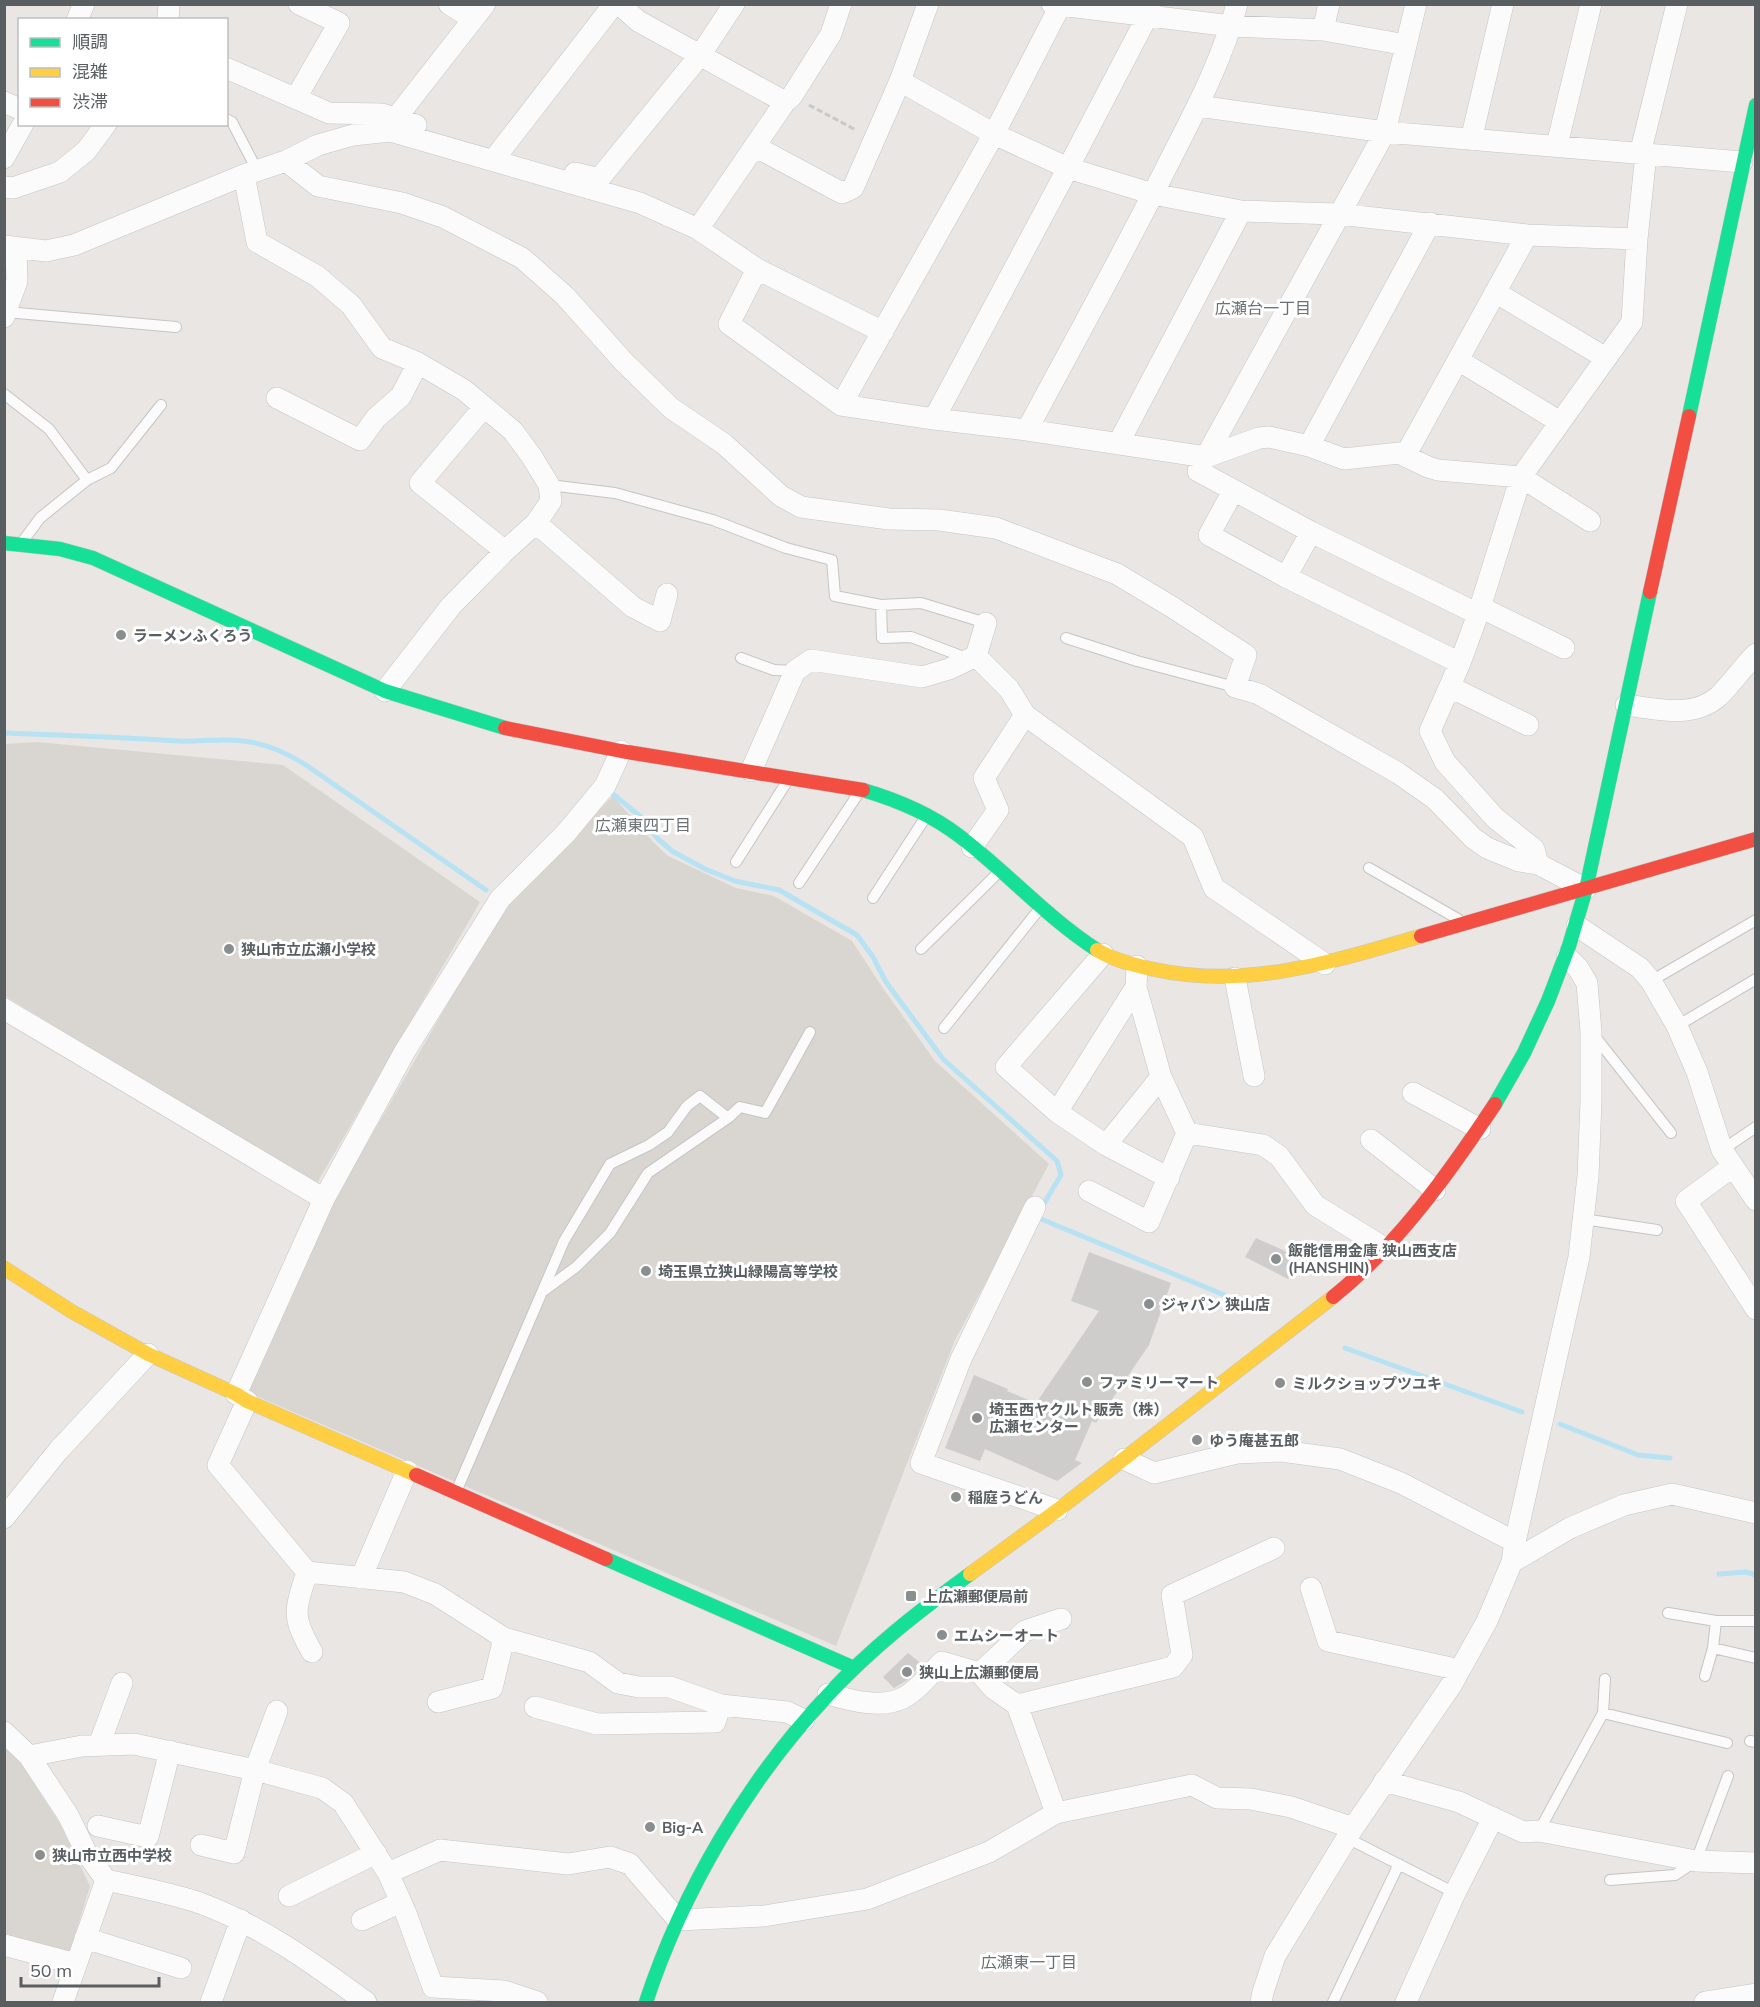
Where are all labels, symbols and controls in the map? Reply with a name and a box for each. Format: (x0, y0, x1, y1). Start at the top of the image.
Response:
legend (18, 18, 228, 126)
text: 順調 (72, 30, 108, 53)
text: 混雑 (72, 60, 108, 83)
text: 渋滞 (72, 90, 108, 113)
district label: 広瀬台一丁目 (1215, 298, 1311, 318)
place label: ラーメンふくろう (133, 626, 252, 645)
marker: ラーメンふくろう (114, 628, 128, 642)
district label: 広瀬東四丁目 (595, 815, 691, 835)
place label: 狭山市立広瀬小学校 (241, 940, 376, 959)
marker: 狭山市立広瀬小学校 (222, 942, 236, 956)
place label: 飯能信用金庫 狭山西支店 (HANSHIN) (1288, 1241, 1457, 1277)
marker: 飯能信用金庫 狭山西支店 (HANSHIN) (1269, 1252, 1283, 1266)
place label: 埼玉県立狭山緑陽高等学校 (658, 1262, 838, 1281)
marker: 埼玉県立狭山緑陽高等学校 (639, 1264, 653, 1278)
place label: ジャパン 狭山店 (1161, 1295, 1270, 1314)
marker: ジャパン 狭山店 (1142, 1297, 1156, 1311)
place label: ファミリーマート (1099, 1373, 1219, 1392)
place label: ミルクショップツユキ (1292, 1374, 1442, 1393)
marker: ファミリーマート (1080, 1375, 1094, 1389)
marker: ミルクショップツユキ (1273, 1376, 1287, 1390)
place label: 埼玉西ヤクルト販売（株） 広瀬センター (989, 1400, 1169, 1436)
marker: 埼玉西ヤクルト販売（株） 広瀬センター (970, 1411, 984, 1425)
place label: ゆう庵甚五郎 (1209, 1431, 1299, 1450)
marker: ゆう庵甚五郎 (1190, 1433, 1204, 1447)
place label: 稲庭うどん (968, 1488, 1043, 1507)
marker: 稲庭うどん (949, 1490, 963, 1504)
place label: 上広瀬郵便局前 (923, 1587, 1028, 1606)
marker: 上広瀬郵便局前 (904, 1589, 918, 1603)
place label: エムシーオート (954, 1626, 1059, 1645)
marker: エムシーオート (935, 1628, 949, 1642)
place label: 狭山上広瀬郵便局 (919, 1663, 1039, 1682)
marker: 狭山上広瀬郵便局 (900, 1665, 914, 1679)
place label: Big-A (662, 1818, 704, 1837)
marker: Big-A (643, 1820, 657, 1834)
place label: 狭山市立西中学校 (52, 1846, 172, 1865)
marker: 狭山市立西中学校 (33, 1848, 47, 1862)
scale bar (21, 1950, 159, 1988)
district label: 広瀬東一丁目 (981, 1952, 1077, 1972)
text: 50 m (30, 1959, 72, 1982)

